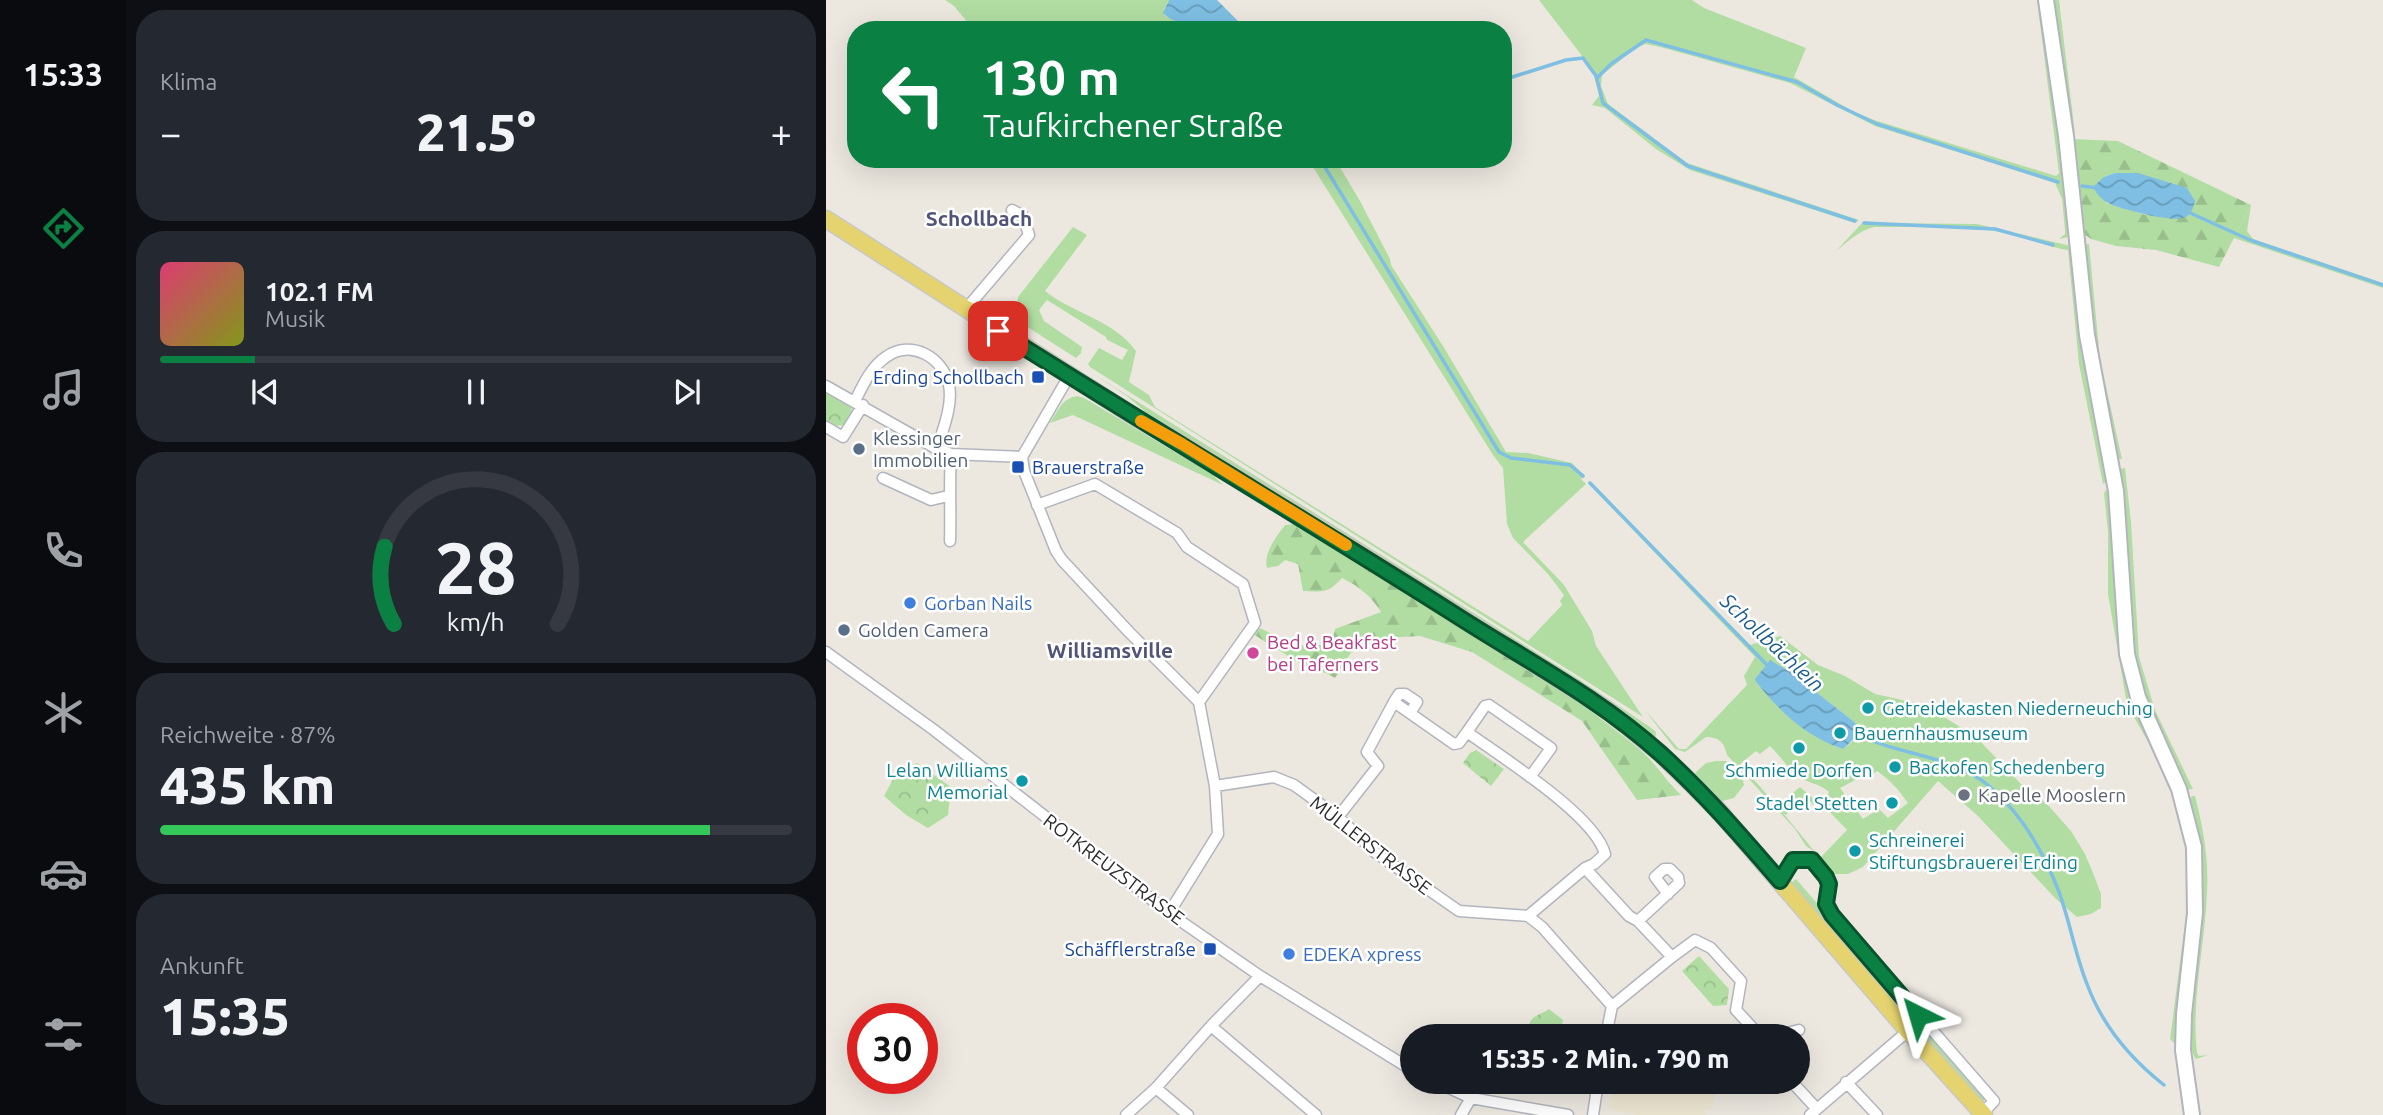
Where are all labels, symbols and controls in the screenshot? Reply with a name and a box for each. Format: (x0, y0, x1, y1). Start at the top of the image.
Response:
icon: left (868, 49, 959, 140)
text: 130 m (983, 49, 1120, 104)
text: 15:33 (23, 56, 103, 92)
text: Klima (160, 69, 217, 94)
text: 21.5° (416, 103, 536, 161)
text: Taufkirchener Straße (983, 107, 1284, 143)
text: − (160, 112, 181, 154)
text: + (771, 112, 792, 154)
icon: directions (39, 204, 88, 253)
district label: Schollbach (926, 206, 1032, 230)
text: 102.1 FM (265, 277, 374, 306)
pin (968, 301, 1028, 361)
text: Musik (265, 306, 325, 331)
icon: arrive (979, 312, 1017, 350)
icon: music (39, 365, 88, 414)
place label: Erding Schollbach (873, 366, 1024, 388)
marker: Erding Schollbach (1030, 369, 1046, 385)
icon: previous (246, 373, 284, 411)
icon: pause (457, 373, 495, 411)
icon: next (668, 373, 706, 411)
place label: Klessinger Immobilien (873, 427, 968, 471)
marker: Klessinger Immobilien (851, 441, 867, 457)
place label: Brauerstraße (1032, 456, 1144, 478)
marker: Brauerstraße (1010, 459, 1026, 475)
icon: phone (39, 526, 88, 575)
text: 28 (435, 526, 517, 608)
water label: Schollbächlein (1715, 588, 1829, 696)
place label: Gorban Nails (924, 592, 1032, 614)
marker: Gorban Nails (902, 595, 918, 611)
text: km/h (447, 607, 505, 635)
place label: Golden Camera (858, 619, 989, 641)
marker: Golden Camera (836, 622, 852, 638)
place label: Bed & Beakfast bei Taferners (1267, 631, 1397, 675)
district label: Williamsville (1047, 638, 1173, 662)
marker: Bed & Beakfast bei Taferners (1245, 645, 1261, 661)
icon: climate (39, 688, 88, 737)
place label: Getreidekasten Niederneuching (1882, 697, 2153, 719)
marker: Getreidekasten Niederneuching (1860, 700, 1876, 716)
text: Reichweite · 87% (160, 722, 336, 747)
place label: Bauernhausmuseum (1854, 722, 2028, 744)
marker: Bauernhausmuseum (1832, 725, 1848, 741)
marker: Schmiede Dorfen (1791, 740, 1807, 756)
text: 435 km (160, 756, 335, 814)
place label: Backofen Schedenberg (1909, 756, 2105, 778)
place label: Lelan Williams Memorial (886, 759, 1008, 803)
place label: Schmiede Dorfen (1725, 759, 1873, 781)
marker: Backofen Schedenberg (1887, 759, 1903, 775)
marker: Lelan Williams Memorial (1014, 773, 1030, 789)
place label: Kapelle Mooslern (1978, 784, 2126, 806)
marker: Kapelle Mooslern (1956, 787, 1972, 803)
street label: MÜLLERSTRASSE (1306, 791, 1436, 899)
place label: Stadel Stetten (1756, 792, 1878, 814)
marker: Stadel Stetten (1884, 795, 1900, 811)
street label: ROTKREUZSTRASSE (1039, 809, 1189, 929)
place label: Schreinerei Stiftungsbrauerei Erding (1869, 829, 2078, 873)
marker: Schreinerei Stiftungsbrauerei Erding (1847, 843, 1863, 859)
icon: car (39, 849, 88, 898)
place label: Schäfflerstraße (1065, 938, 1196, 960)
marker: Schäfflerstraße (1202, 941, 1218, 957)
place label: EDEKA xpress (1303, 943, 1422, 965)
marker: EDEKA xpress (1281, 946, 1297, 962)
text: Ankunft (160, 953, 244, 978)
position arrow (1881, 978, 1955, 1052)
text: 15:35 (160, 987, 290, 1045)
speed limit sign: 30 (847, 1003, 938, 1094)
icon: filters (39, 1010, 88, 1059)
text: 15:35 · 2 Min. · 790 m (1481, 1044, 1729, 1073)

